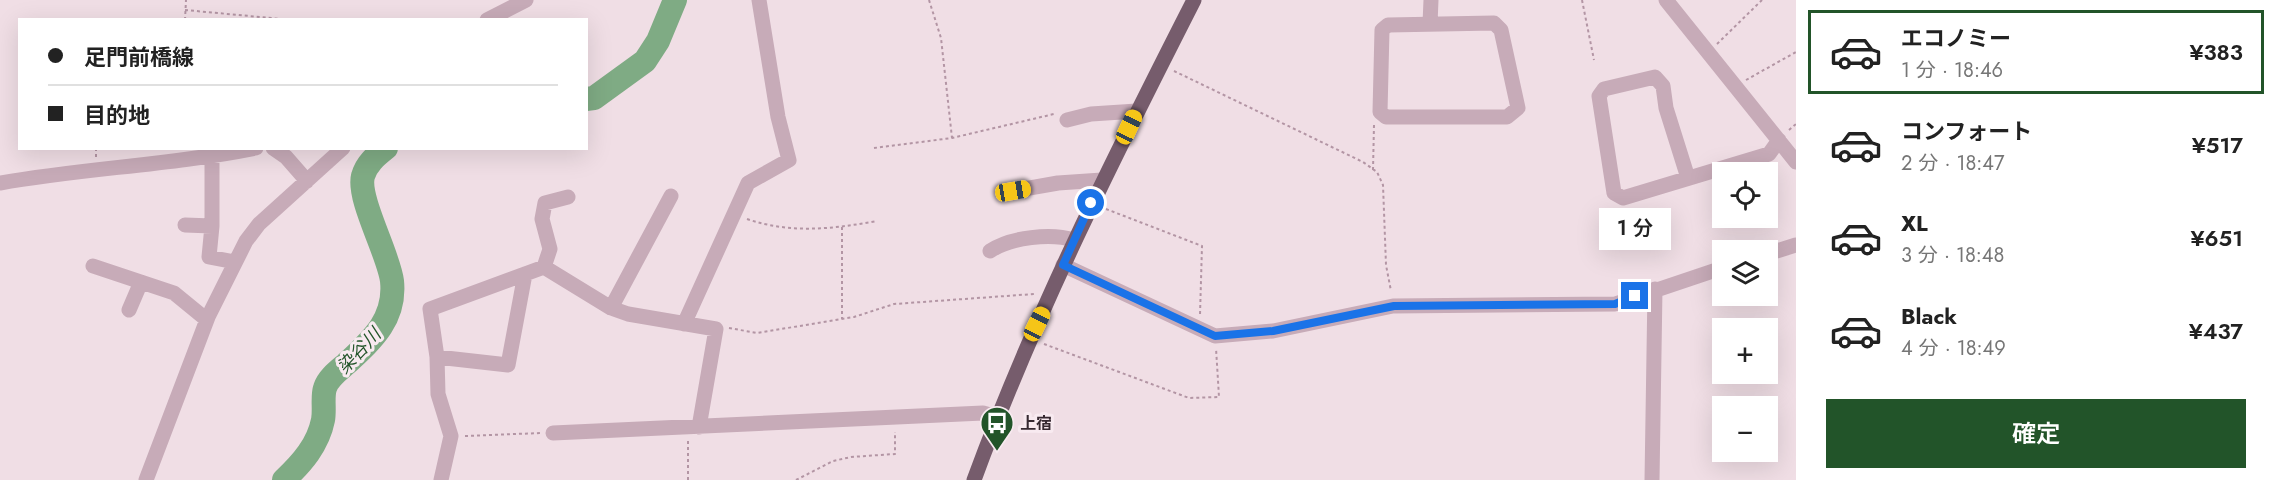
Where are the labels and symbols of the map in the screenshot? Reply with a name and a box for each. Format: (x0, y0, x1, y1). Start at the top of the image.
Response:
car (1113, 107, 1145, 147)
car (994, 179, 1032, 203)
route start (1077, 189, 1104, 216)
callout: 1 分 (1599, 209, 1671, 251)
route end (1621, 282, 1648, 309)
car (1021, 304, 1053, 344)
water label: 染谷川 (331, 321, 388, 380)
bus stop icon: 上宿 (979, 405, 1015, 452)
place label: 上宿 (1020, 412, 1052, 435)

